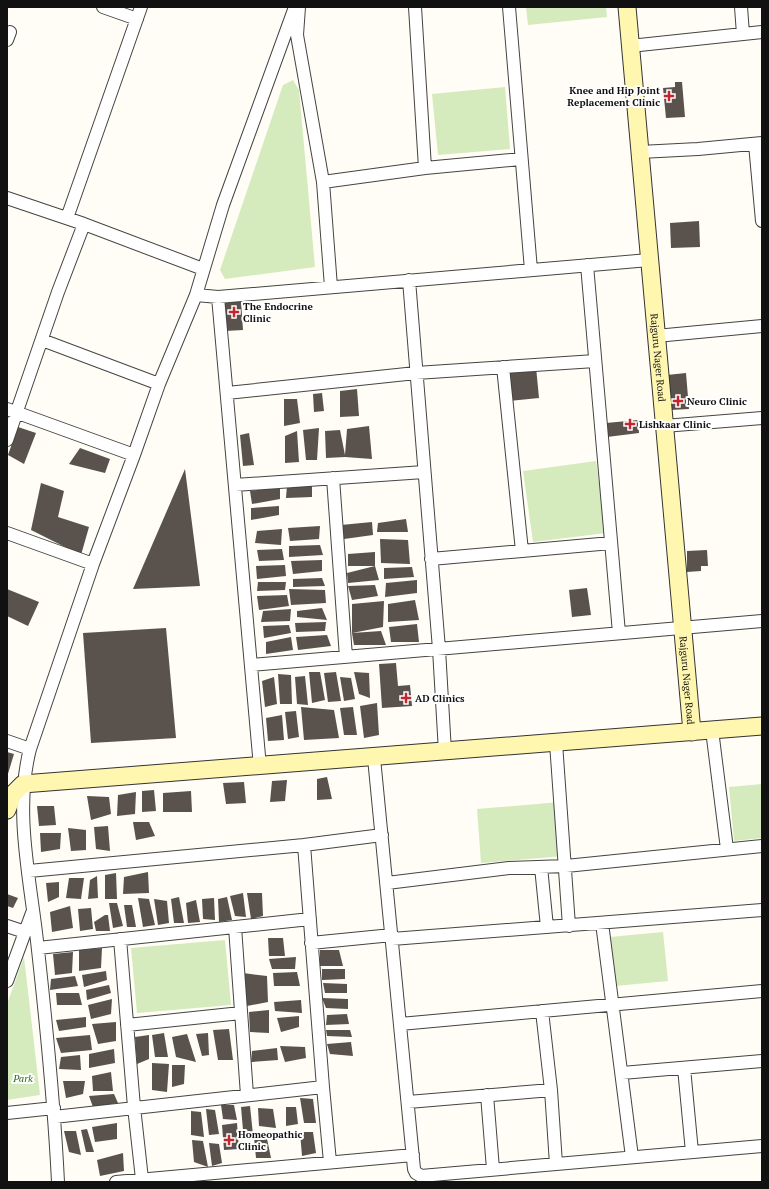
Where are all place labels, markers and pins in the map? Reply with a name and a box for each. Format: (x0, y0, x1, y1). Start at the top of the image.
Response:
place label: Knee and Hip Joint Replacement Clinic (567, 84, 660, 109)
marker: Knee and Hip Joint Replacement Clinic (663, 90, 675, 102)
place label: The Endocrine Clinic (243, 300, 313, 325)
marker: The Endocrine Clinic (228, 306, 240, 318)
marker: Neuro Clinic (672, 395, 684, 407)
place label: Neuro Clinic (687, 395, 747, 408)
marker: Lishkaar Clinic (624, 418, 636, 430)
place label: Lishkaar Clinic (639, 418, 711, 431)
marker: AD Clinics (400, 692, 412, 704)
place label: AD Clinics (415, 692, 465, 705)
place label: Homeopathic Clinic (238, 1128, 303, 1153)
marker: Homeopathic Clinic (223, 1134, 235, 1146)

